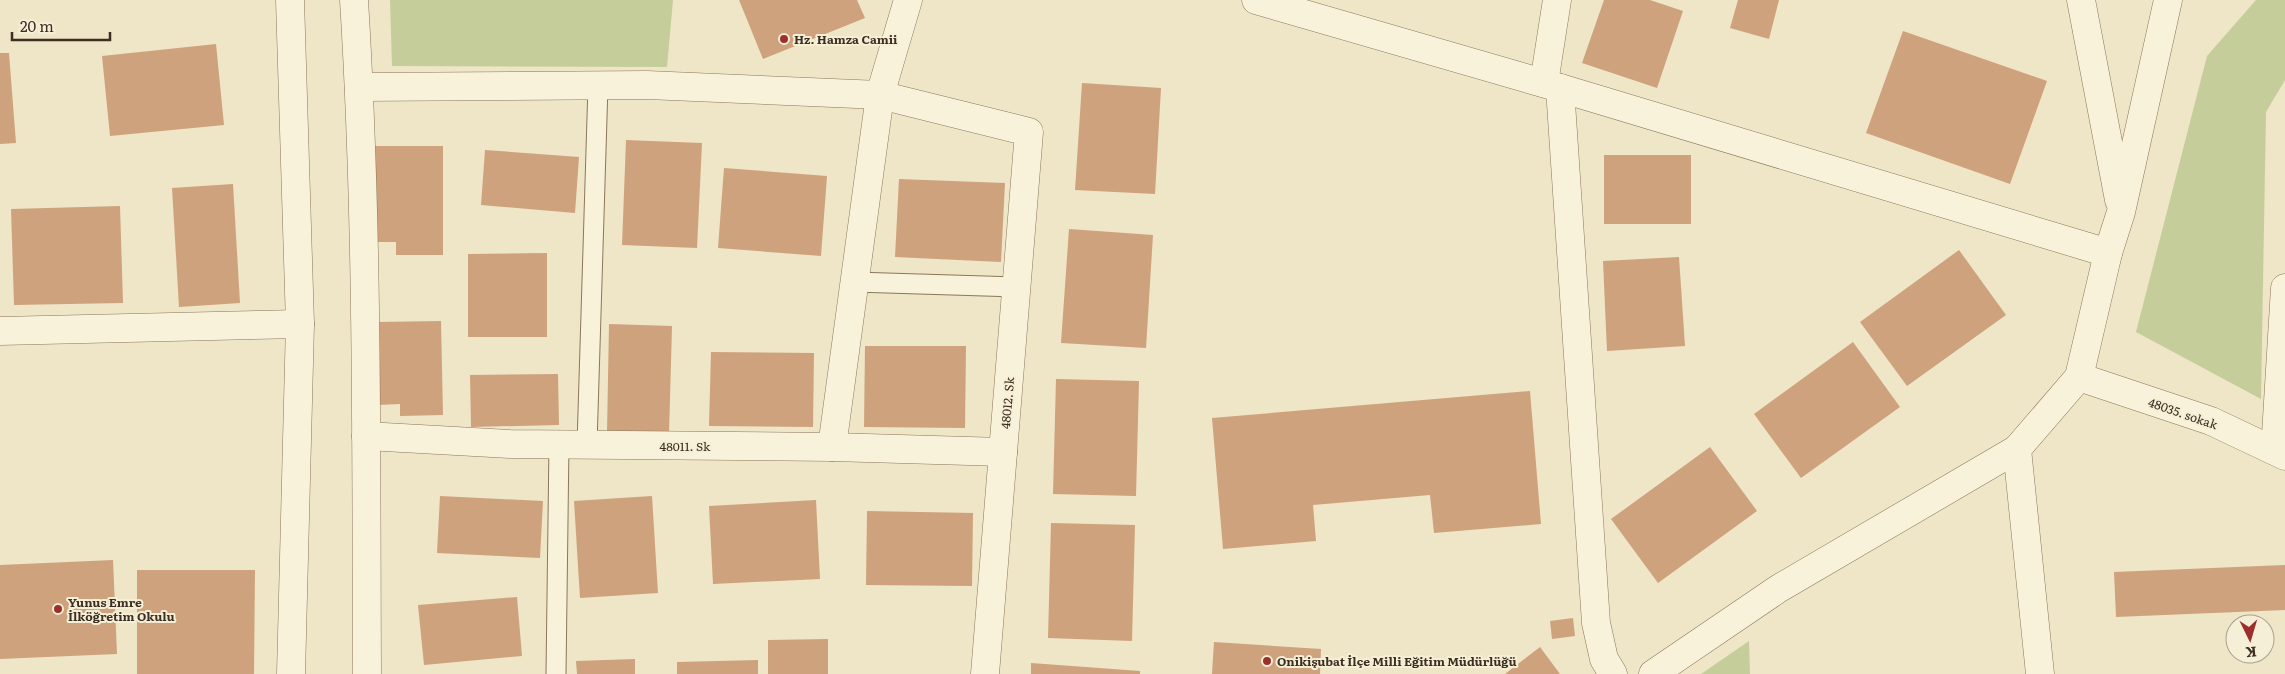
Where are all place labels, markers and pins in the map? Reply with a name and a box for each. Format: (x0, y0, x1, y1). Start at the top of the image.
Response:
place label: Hz. Hamza Camii (794, 30, 898, 48)
marker: Hz. Hamza Camii (778, 33, 790, 45)
place label: Yunus Emre İlköğretim Okulu (68, 593, 175, 625)
marker: Yunus Emre İlköğretim Okulu (52, 603, 64, 615)
place label: Onikişubat İlçe Milli Eğitim Müdürlüğü (1277, 652, 1517, 670)
marker: Onikişubat İlçe Milli Eğitim Müdürlüğü (1261, 655, 1273, 667)

